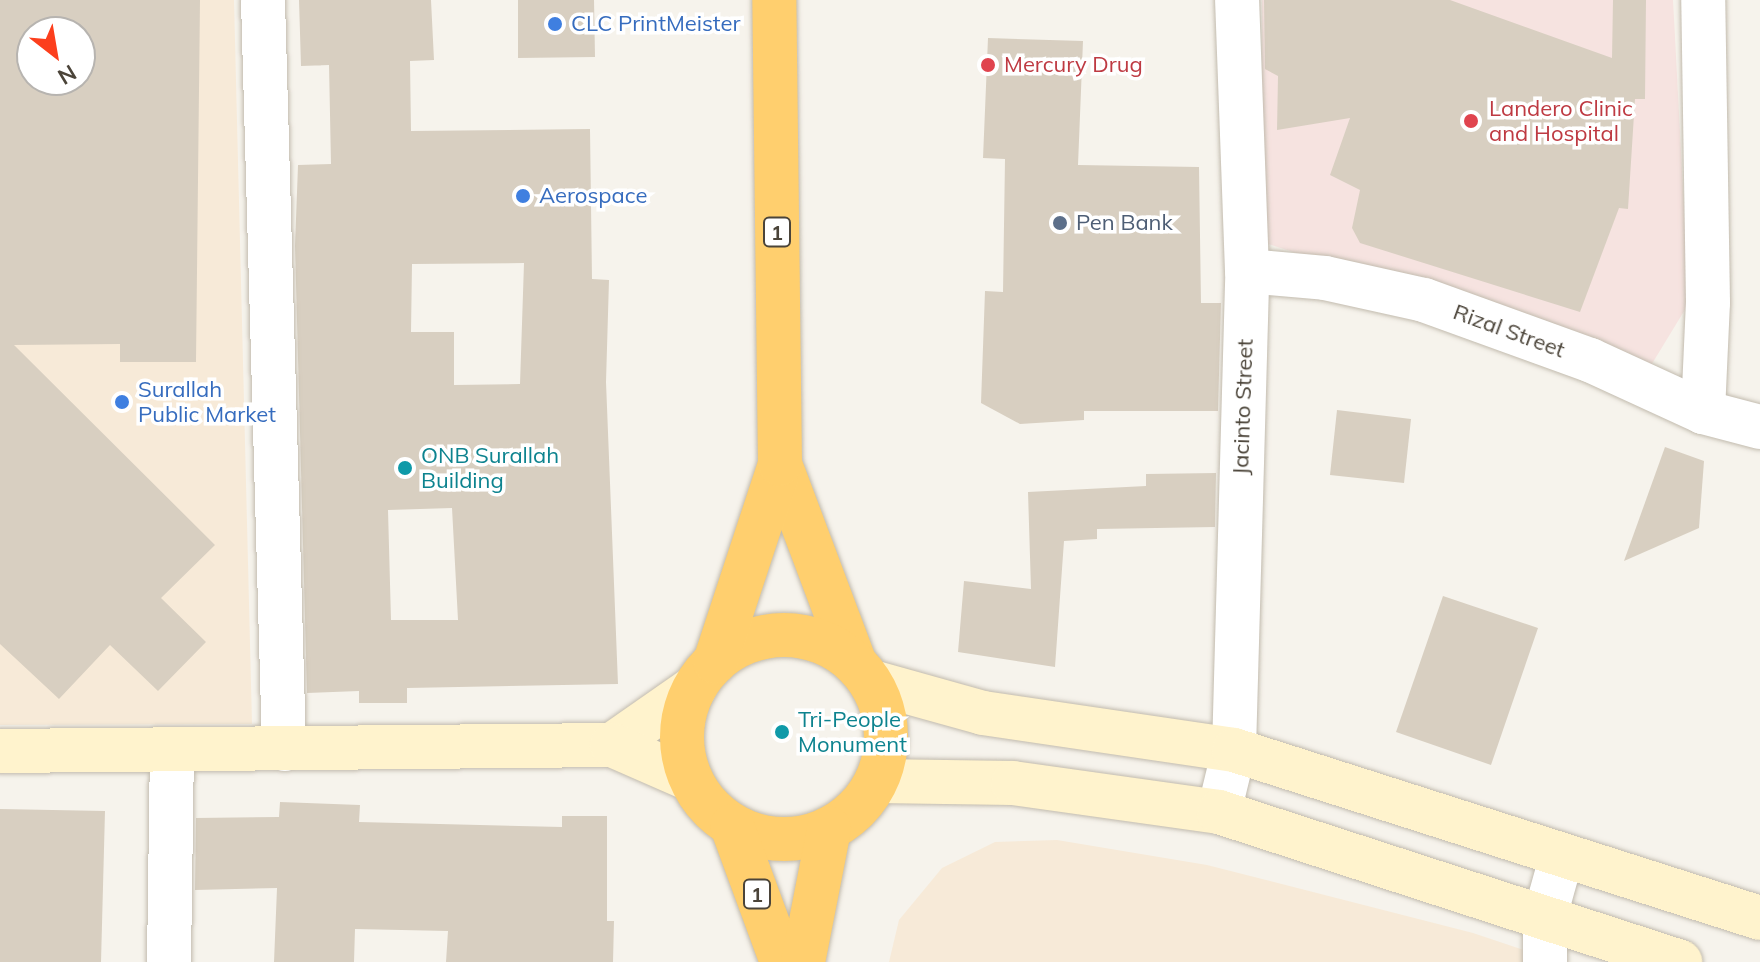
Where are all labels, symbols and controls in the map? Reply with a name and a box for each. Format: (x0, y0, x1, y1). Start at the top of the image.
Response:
place label: CLC PrintMeister (571, 11, 740, 37)
marker: CLC PrintMeister (546, 15, 564, 33)
north arrow (16, 16, 96, 96)
place label: Mercury Drug (1004, 52, 1143, 78)
marker: Mercury Drug (979, 56, 997, 74)
text: N (53, 59, 82, 91)
place label: Landero Clinic and Hospital (1489, 95, 1633, 146)
marker: Landero Clinic and Hospital (1460, 110, 1482, 132)
place label: Aerospace (539, 183, 647, 209)
marker: Aerospace (514, 187, 532, 205)
place label: Pen Bank (1076, 210, 1173, 236)
marker: Pen Bank (1051, 214, 1069, 232)
road number: 1 (763, 216, 791, 248)
street label: Rizal Street (1450, 299, 1568, 363)
street label: Jacinto Street (1227, 338, 1259, 476)
place label: Surallah Public Market (138, 376, 276, 428)
marker: Surallah Public Market (113, 393, 131, 411)
place label: ONB Surallah Building (421, 442, 559, 494)
marker: ONB Surallah Building (396, 459, 414, 477)
place label: Tri-People Monument (798, 706, 907, 758)
marker: Tri-People Monument (773, 723, 791, 741)
road number: 1 (743, 878, 771, 910)

